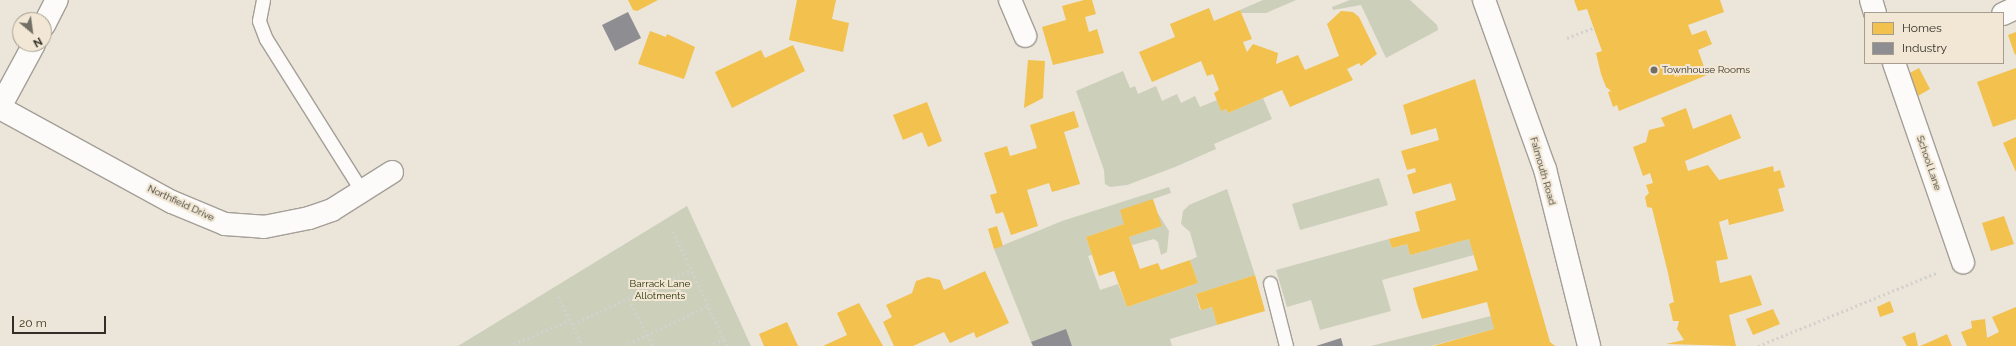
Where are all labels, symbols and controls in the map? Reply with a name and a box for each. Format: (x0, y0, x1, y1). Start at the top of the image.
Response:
north arrow (12, 12, 52, 52)
legend (1864, 12, 2004, 64)
text: Homes (1902, 21, 1942, 35)
text: N (31, 34, 44, 50)
text: Industry (1902, 41, 1947, 55)
place label: Townhouse Rooms (1662, 64, 1750, 76)
marker: Townhouse Rooms (1649, 65, 1659, 75)
street label: School Lane (1914, 134, 1944, 192)
street label: Falmouth Road (1528, 136, 1558, 206)
street label: Northfield Drive (146, 182, 216, 224)
park label: Barrack Lane Allotments (630, 277, 690, 300)
scale bar (14, 308, 108, 334)
text: 20 m (19, 316, 47, 330)

